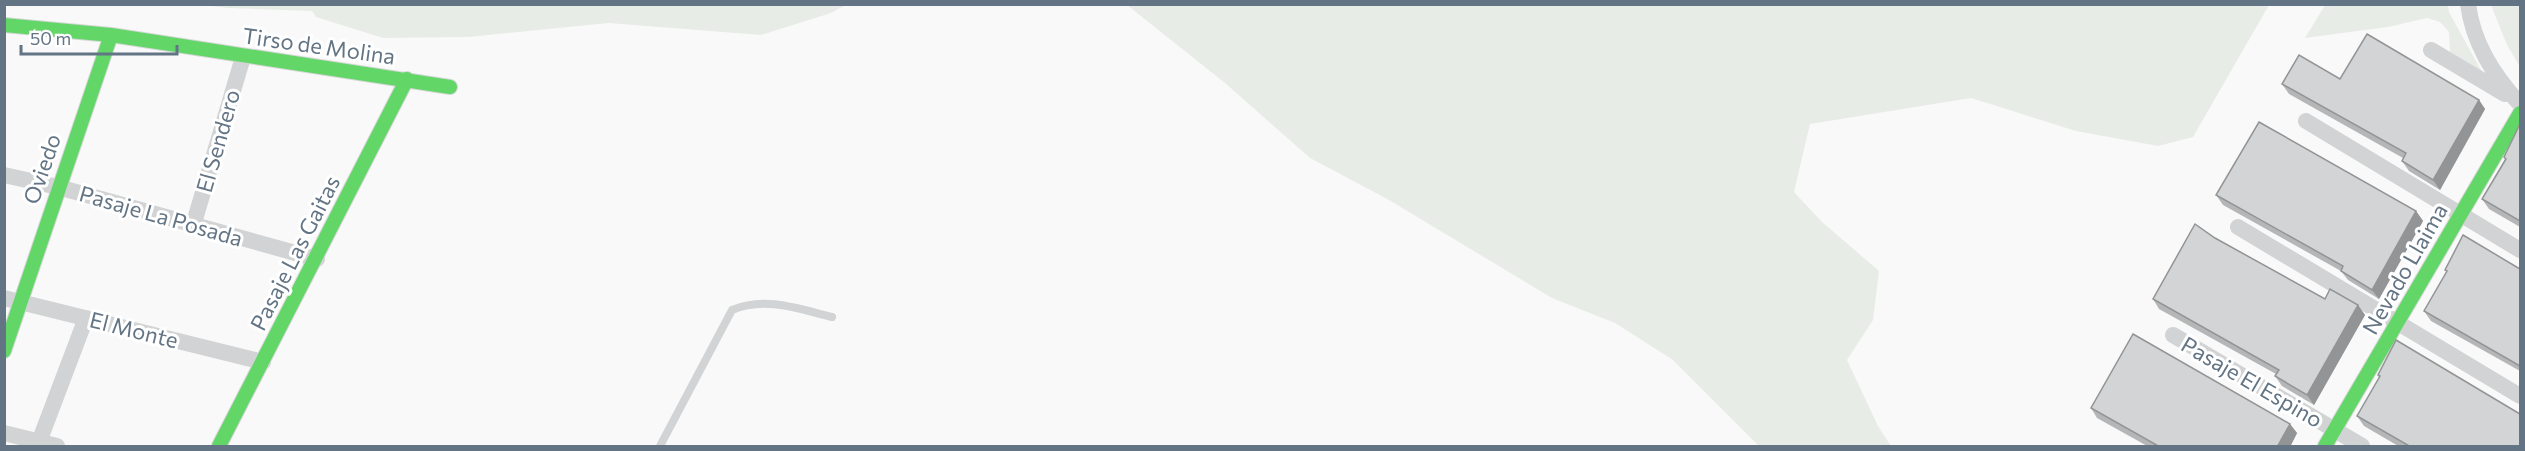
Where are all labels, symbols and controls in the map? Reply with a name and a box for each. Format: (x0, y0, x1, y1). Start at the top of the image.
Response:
scale bar (21, 18, 177, 56)
street label: Tirso de Molina (241, 21, 397, 70)
text: 50 m (30, 27, 71, 49)
street label: El Sendero (190, 86, 245, 195)
street label: Oviedo (17, 130, 66, 207)
street label: Pasaje Las Gaitas (244, 171, 345, 335)
street label: Pasaje La Posada (76, 179, 246, 252)
street label: Nevado Llaima (2356, 199, 2453, 339)
street label: El Monte (87, 306, 181, 354)
street label: Pasaje El Espino (2177, 330, 2328, 433)

